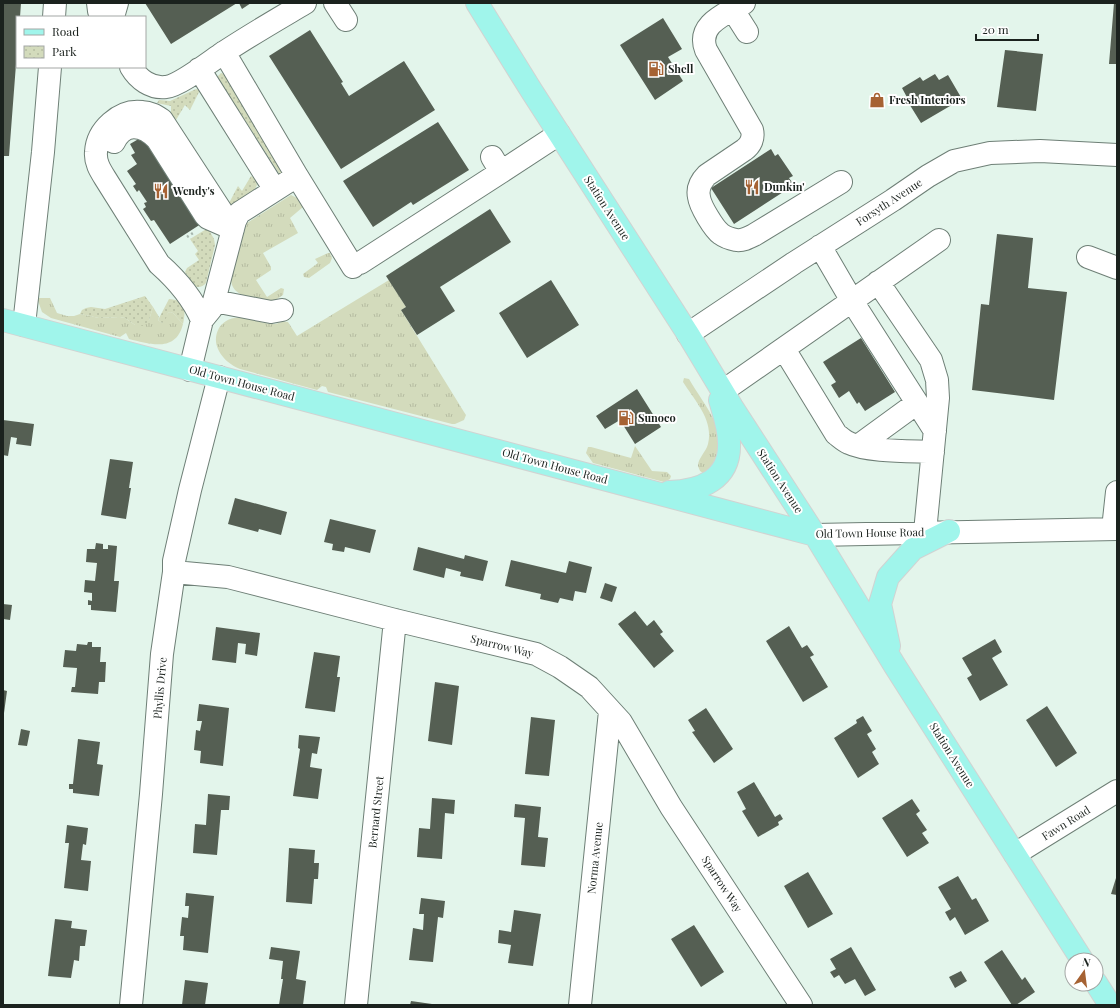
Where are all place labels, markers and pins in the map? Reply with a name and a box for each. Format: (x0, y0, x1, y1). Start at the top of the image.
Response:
fuel station icon: Shell (647, 60, 665, 78)
place label: Shell (668, 61, 694, 76)
shop icon: Fresh Interiors (868, 91, 886, 109)
place label: Fresh Interiors (889, 92, 966, 107)
restaurant icon: Dunkin' (743, 178, 761, 196)
place label: Dunkin' (764, 179, 805, 194)
restaurant icon: Wendy's (152, 182, 170, 200)
place label: Wendy's (172, 183, 215, 198)
fuel station icon: Sunoco (617, 409, 635, 427)
place label: Sunoco (638, 410, 676, 425)

